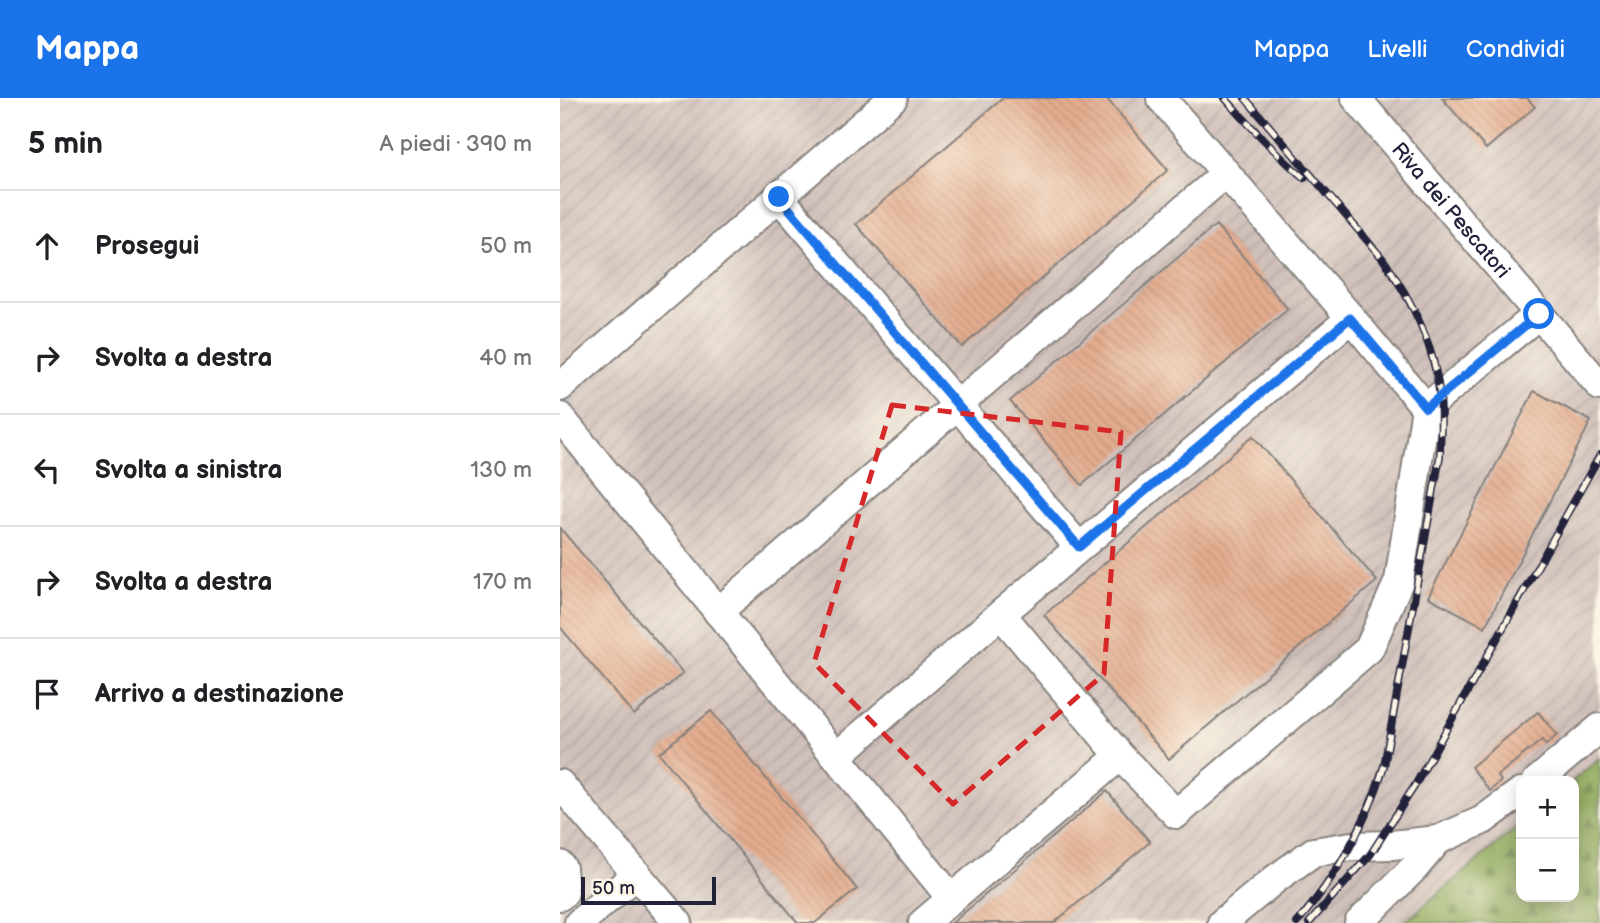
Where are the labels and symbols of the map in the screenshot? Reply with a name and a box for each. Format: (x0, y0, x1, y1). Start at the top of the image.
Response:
street label: Riva dei Pescatori (1386, 137, 1516, 283)
route end (763, 181, 794, 212)
route start (1523, 298, 1554, 329)
scale bar (581, 874, 716, 906)

